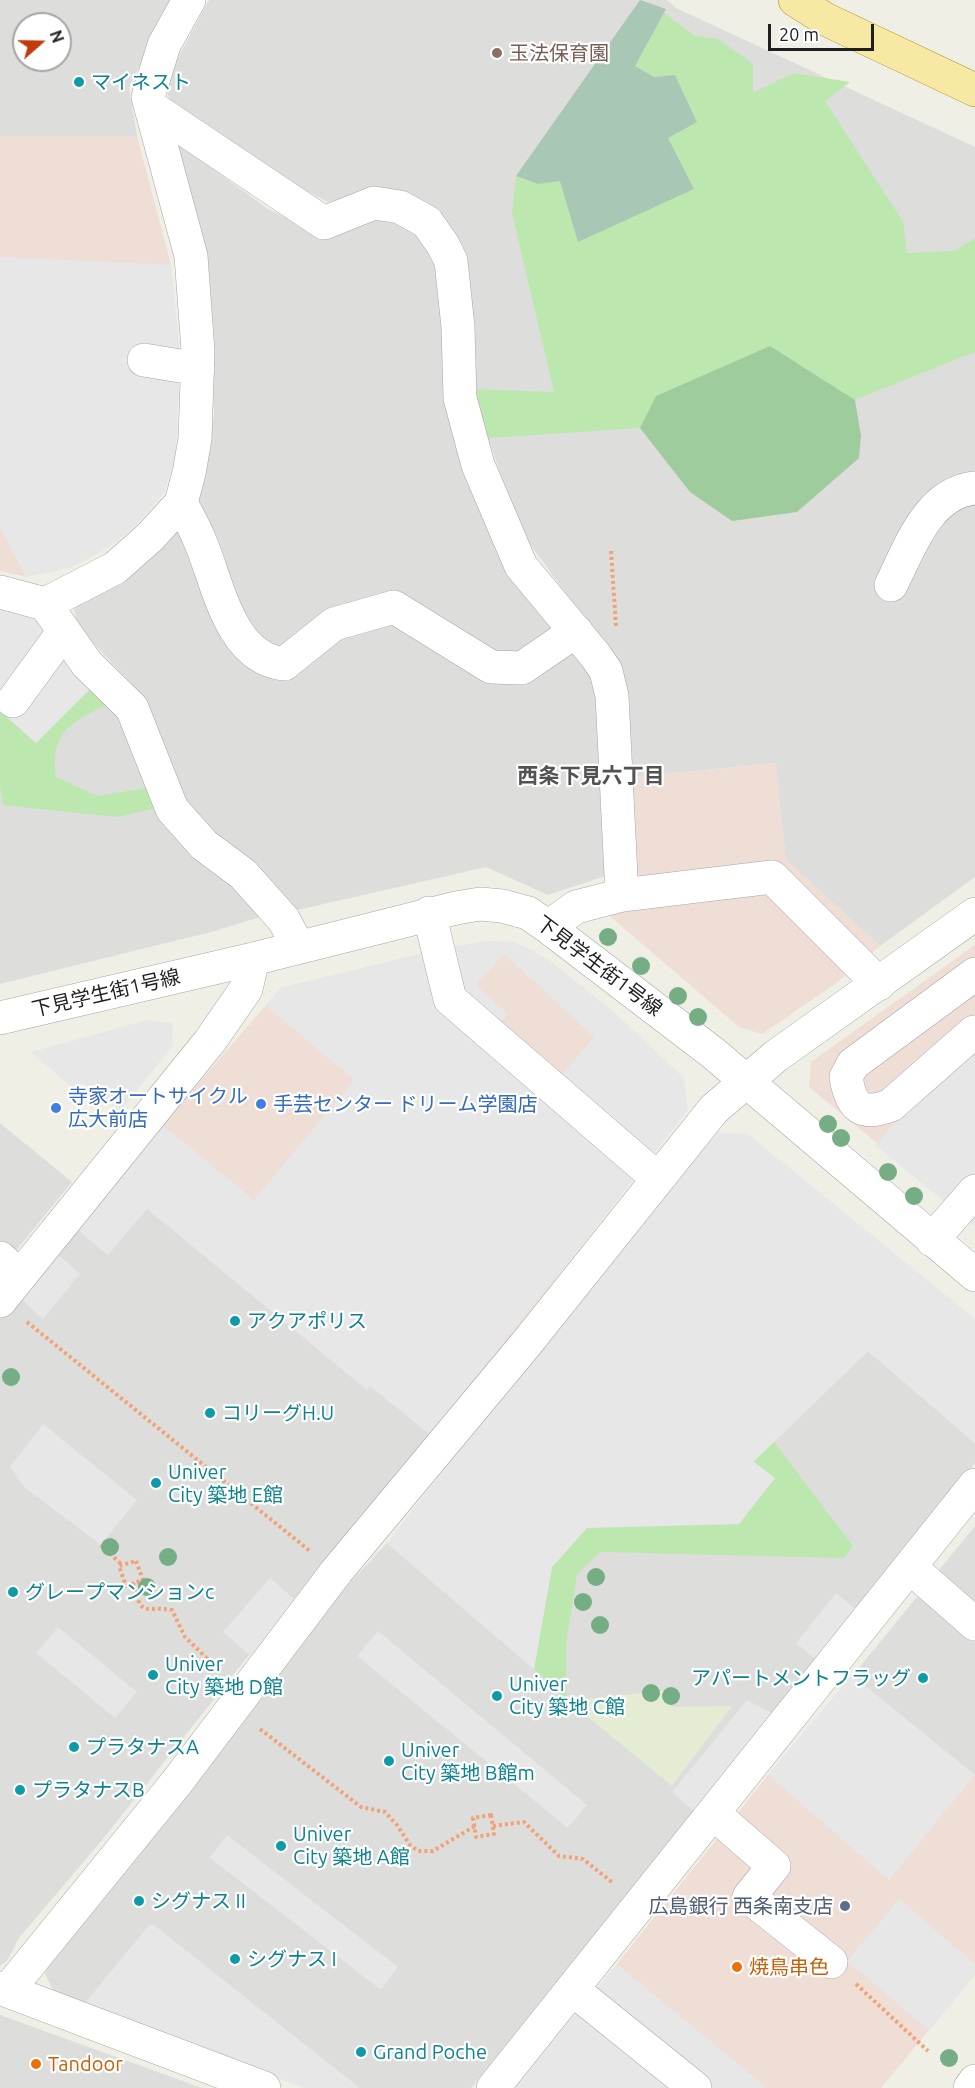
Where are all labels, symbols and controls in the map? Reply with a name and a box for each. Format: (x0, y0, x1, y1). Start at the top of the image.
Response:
north arrow (12, 12, 72, 72)
scale bar (771, 12, 878, 50)
text: 20 m (779, 24, 819, 44)
text: N (47, 28, 68, 45)
place label: 玉法保育園 (509, 41, 609, 65)
marker: 玉法保育園 (490, 46, 504, 60)
place label: マイネスト (91, 70, 191, 94)
marker: マイネスト (72, 75, 86, 89)
district label: 西条下見六丁目 (518, 763, 664, 789)
street label: 下見学生街1号線 (531, 911, 667, 1021)
street label: 下見学生街1号線 (30, 964, 182, 1022)
place label: 寺家オートサイクル 広大前店 (68, 1084, 248, 1131)
place label: 手芸センター ドリーム学園店 (273, 1092, 538, 1116)
marker: 手芸センター ドリーム学園店 (254, 1097, 268, 1111)
marker: 寺家オートサイクル 広大前店 (49, 1101, 63, 1115)
place label: アクアポリス (247, 1309, 367, 1333)
marker: アクアポリス (228, 1314, 242, 1328)
place label: コリーグH.U (222, 1401, 334, 1425)
marker: コリーグH.U (203, 1406, 217, 1420)
place label: Univer City 築地 E館 (168, 1460, 283, 1507)
marker: Univer City 築地 E館 (149, 1476, 163, 1490)
place label: グレープマンションc (25, 1580, 214, 1604)
marker: グレープマンションc (6, 1585, 20, 1599)
place label: Univer City 築地 D館 (165, 1652, 283, 1699)
place label: アパートメントフラッグ (691, 1666, 911, 1690)
marker: Univer City 築地 D館 (146, 1668, 160, 1682)
marker: アパートメントフラッグ (916, 1671, 930, 1685)
place label: Univer City 築地 C館 (509, 1672, 625, 1719)
marker: Univer City 築地 C館 (490, 1689, 504, 1703)
place label: プラタナスA (86, 1735, 199, 1759)
place label: Univer City 築地 B館m (401, 1738, 535, 1785)
marker: プラタナスA (67, 1740, 81, 1754)
marker: Univer City 築地 B館m (382, 1754, 396, 1768)
place label: プラタナスB (32, 1778, 145, 1802)
marker: プラタナスB (13, 1783, 27, 1797)
place label: Univer City 築地 A館 (293, 1822, 410, 1869)
marker: Univer City 築地 A館 (274, 1839, 288, 1853)
place label: シグナス II (151, 1889, 246, 1913)
marker: シグナス II (132, 1894, 146, 1908)
place label: 広島銀行 西条南支店 (648, 1894, 833, 1918)
marker: 広島銀行 西条南支店 (838, 1899, 852, 1913)
place label: シグナス I (247, 1947, 337, 1971)
marker: シグナス I (228, 1952, 242, 1966)
place label: 焼鳥串色 (749, 1955, 829, 1979)
marker: 焼鳥串色 (730, 1960, 744, 1974)
place label: Grand Poche (373, 2040, 487, 2064)
marker: Grand Poche (354, 2045, 368, 2059)
place label: Tandoor (48, 2052, 123, 2076)
marker: Tandoor (29, 2057, 43, 2071)

